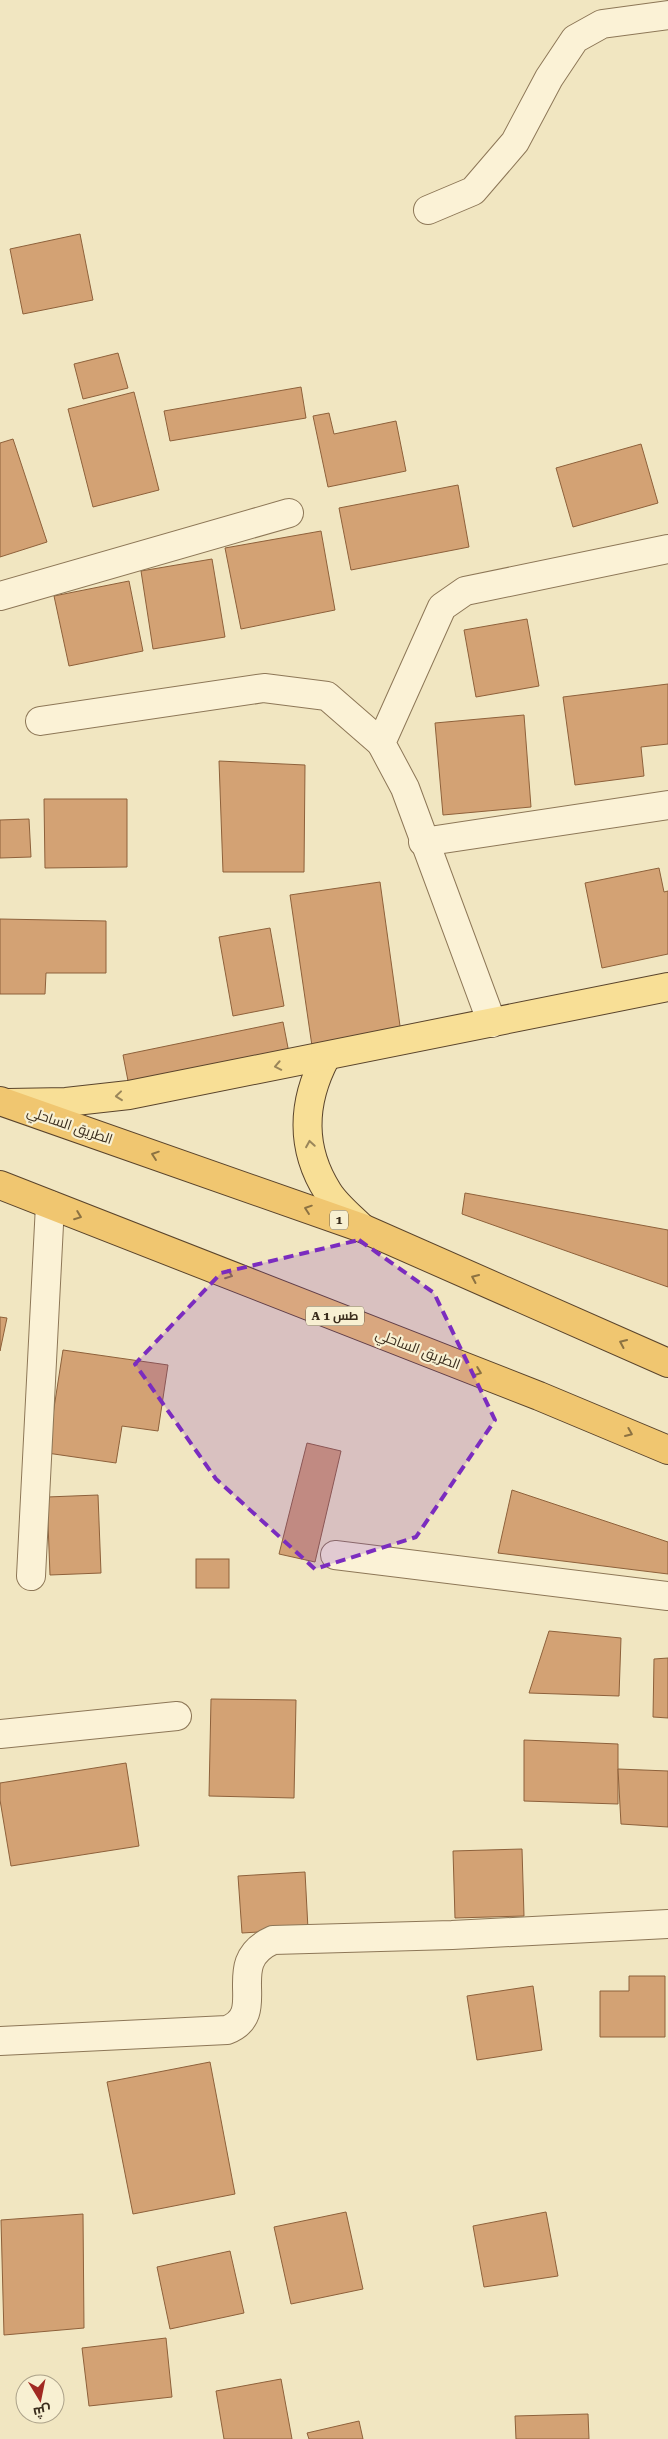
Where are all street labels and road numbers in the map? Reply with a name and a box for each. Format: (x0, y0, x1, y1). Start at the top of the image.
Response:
street label: الطريق الساحلي (24, 1103, 115, 1151)
road number: 1 (330, 1210, 348, 1230)
road number: A 1 طس (306, 1306, 364, 1325)
street label: الطريق الساحلي (372, 1325, 463, 1376)

